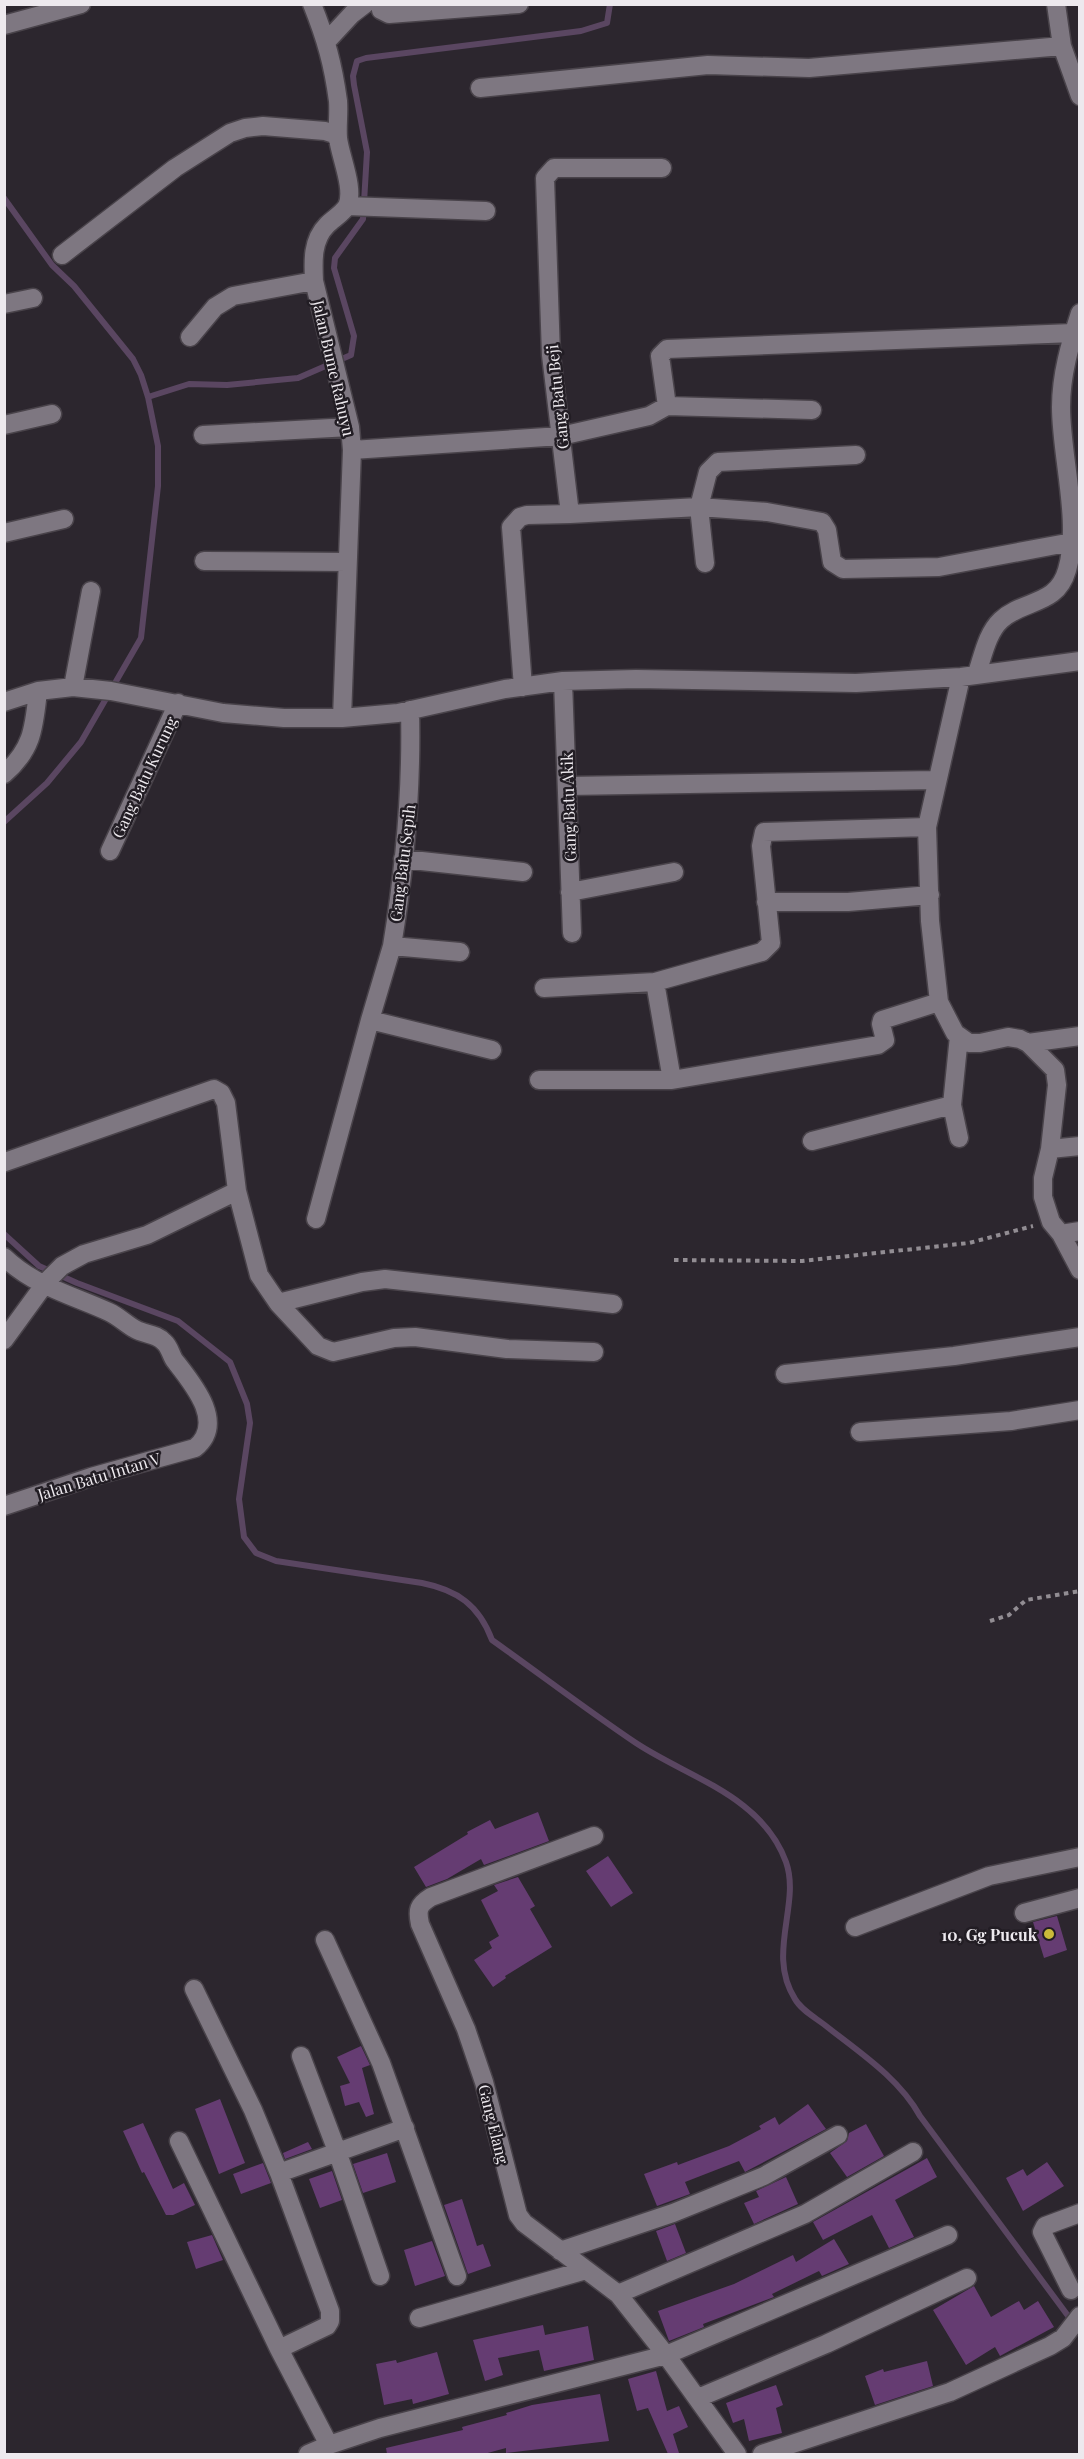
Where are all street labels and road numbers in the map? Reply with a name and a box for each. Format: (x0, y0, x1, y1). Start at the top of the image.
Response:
street label: Jalan Bume Rahuyu (308, 297, 360, 438)
street label: Gang Batu Beji (541, 343, 573, 450)
street label: Gang Batu Kurung (107, 712, 182, 841)
street label: Gang Batu Akik (556, 752, 580, 862)
street label: Gang Batu Sepih (384, 803, 420, 923)
street label: Jalan Batu Intan V (34, 1447, 164, 1505)
street label: Gang Elang (474, 2082, 514, 2166)

